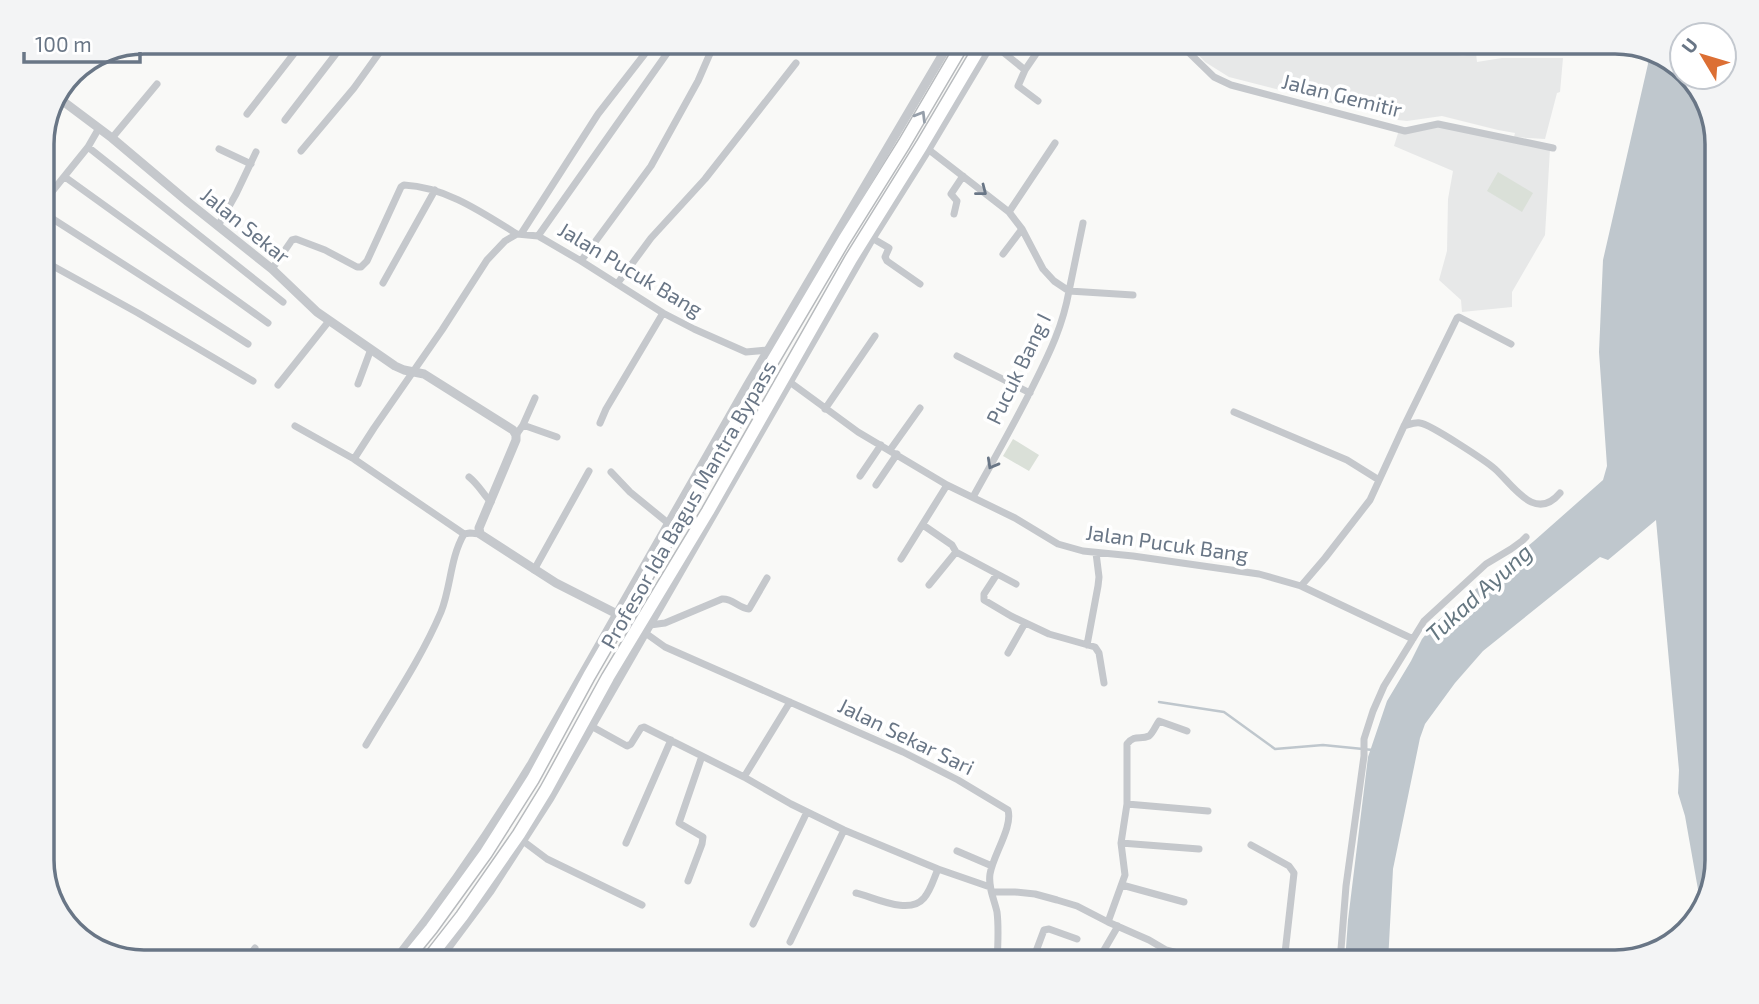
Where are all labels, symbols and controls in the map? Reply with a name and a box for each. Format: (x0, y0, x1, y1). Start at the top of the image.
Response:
scale bar (24, 21, 140, 65)
north arrow (1668, 21, 1738, 91)
text: 100 m (35, 31, 92, 56)
text: U (1676, 33, 1702, 57)
street label: Jalan Gemitir (1280, 68, 1406, 122)
one-way arrow (912, 111, 925, 124)
street label: Jalan Sekar (196, 181, 296, 269)
one-way arrow (975, 182, 987, 195)
street label: Jalan Pucuk Bang (554, 216, 708, 322)
street label: Pucuk Bang I (980, 309, 1055, 428)
street label: Profesor Ida Bagus Mantra Bypass (595, 356, 781, 653)
one-way arrow (987, 457, 1000, 469)
street label: Jalan Pucuk Bang (1084, 519, 1250, 566)
water label: Tukad Ayung (1419, 537, 1537, 647)
street label: Jalan Sekar Sari (835, 692, 979, 779)

